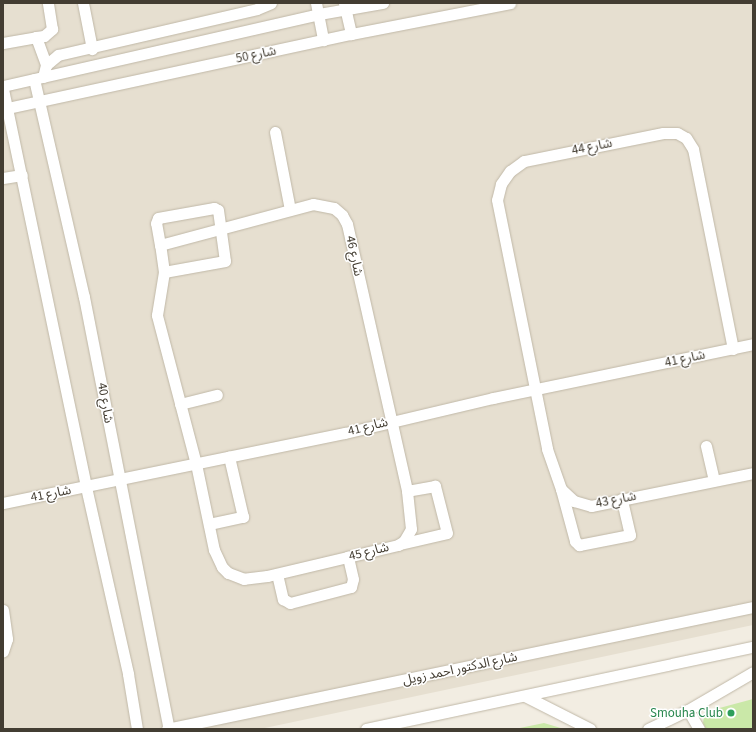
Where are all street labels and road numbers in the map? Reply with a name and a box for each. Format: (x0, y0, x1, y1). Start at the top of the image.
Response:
street label: شارع 50 (234, 43, 278, 67)
street label: شارع 44 (570, 135, 614, 159)
street label: شارع 46 (342, 234, 366, 278)
street label: شارع 41 (663, 347, 707, 371)
street label: شارع 40 (94, 382, 116, 424)
street label: شارع 41 (346, 414, 390, 440)
street label: شارع 41 (29, 482, 73, 506)
street label: شارع 43 (594, 488, 638, 512)
street label: شارع 45 (347, 539, 391, 565)
street label: شارع الدكتور احمد زويل (401, 649, 519, 689)

